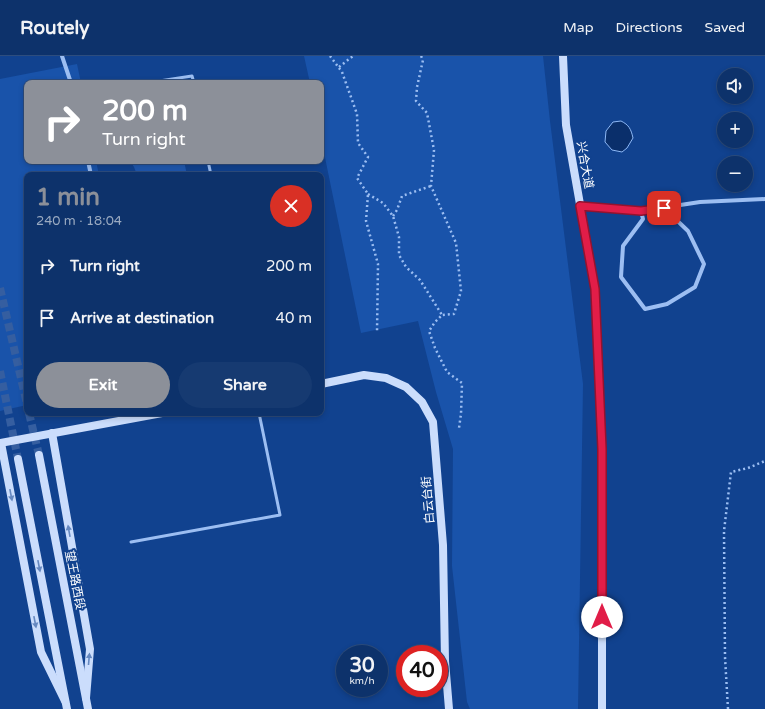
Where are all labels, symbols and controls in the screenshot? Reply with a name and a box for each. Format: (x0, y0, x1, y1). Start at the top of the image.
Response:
text: Routely (20, 17, 89, 39)
text: Map (563, 19, 594, 36)
text: Directions (616, 19, 683, 36)
text: Saved (705, 19, 745, 36)
map controls (717, 68, 753, 192)
button: sound (717, 68, 753, 104)
text: 200 m (102, 94, 188, 128)
icon: right (36, 96, 88, 148)
button: + (717, 112, 753, 148)
text: Turn right (102, 128, 186, 150)
street label: 兴合大道 (574, 140, 596, 190)
button: − (717, 156, 753, 192)
text: 1 min (36, 183, 100, 212)
button: close (270, 185, 312, 227)
pin (647, 191, 681, 225)
icon: arrive (653, 197, 675, 219)
text: 240 m · 18:04 (36, 213, 122, 229)
icon: right (36, 255, 58, 277)
text: Turn right (70, 257, 140, 275)
text: 200 m (266, 257, 312, 275)
icon: arrive (36, 307, 58, 329)
text: Arrive at destination (70, 309, 214, 327)
text: 40 m (275, 309, 312, 327)
button: Exit (36, 362, 170, 408)
button: Share (178, 362, 312, 408)
street label: 白云台街 (419, 475, 437, 525)
one-way arrow (8, 489, 14, 501)
one-way arrow (66, 525, 72, 537)
street label: 望王路西段 (62, 549, 88, 611)
one-way arrow (36, 560, 42, 572)
position arrow (581, 596, 623, 638)
one-way arrow (33, 616, 39, 628)
speed limit sign: 40 (396, 645, 448, 697)
one-way arrow (86, 653, 93, 666)
text: 30 (349, 654, 375, 678)
text: km/h (349, 675, 375, 687)

